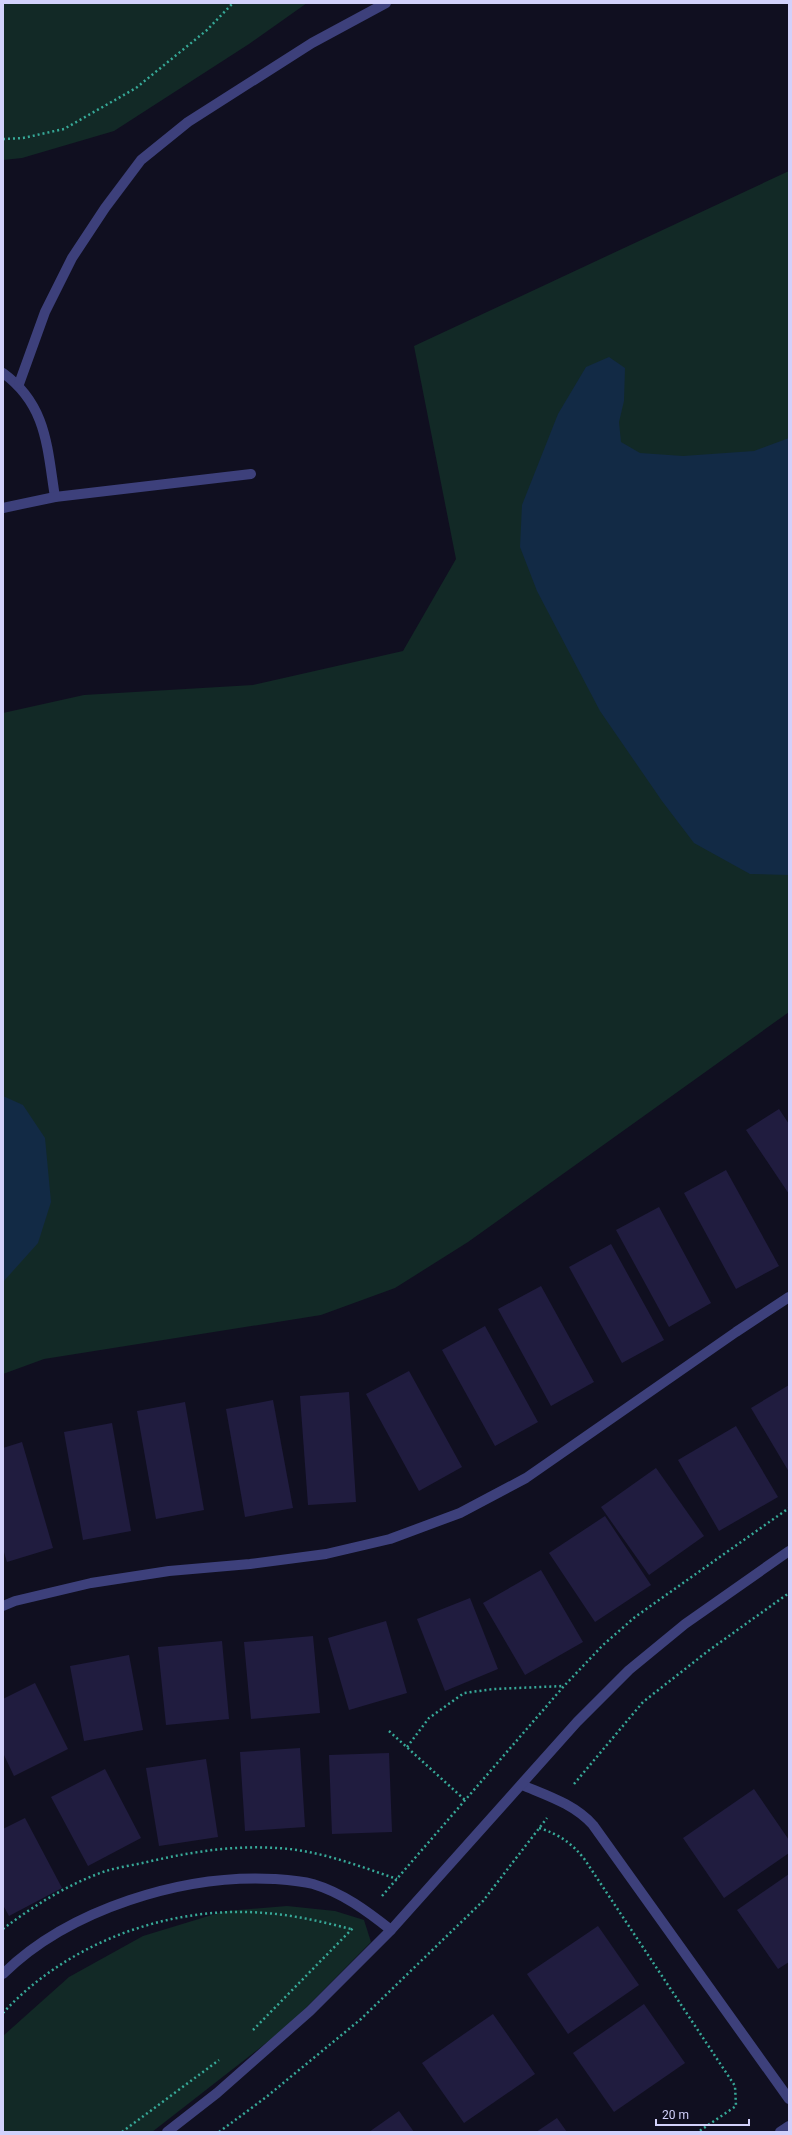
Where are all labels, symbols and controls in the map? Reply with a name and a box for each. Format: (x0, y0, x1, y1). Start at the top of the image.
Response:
scale bar (656, 2101, 749, 2127)
text: 20 m (662, 2108, 689, 2122)

